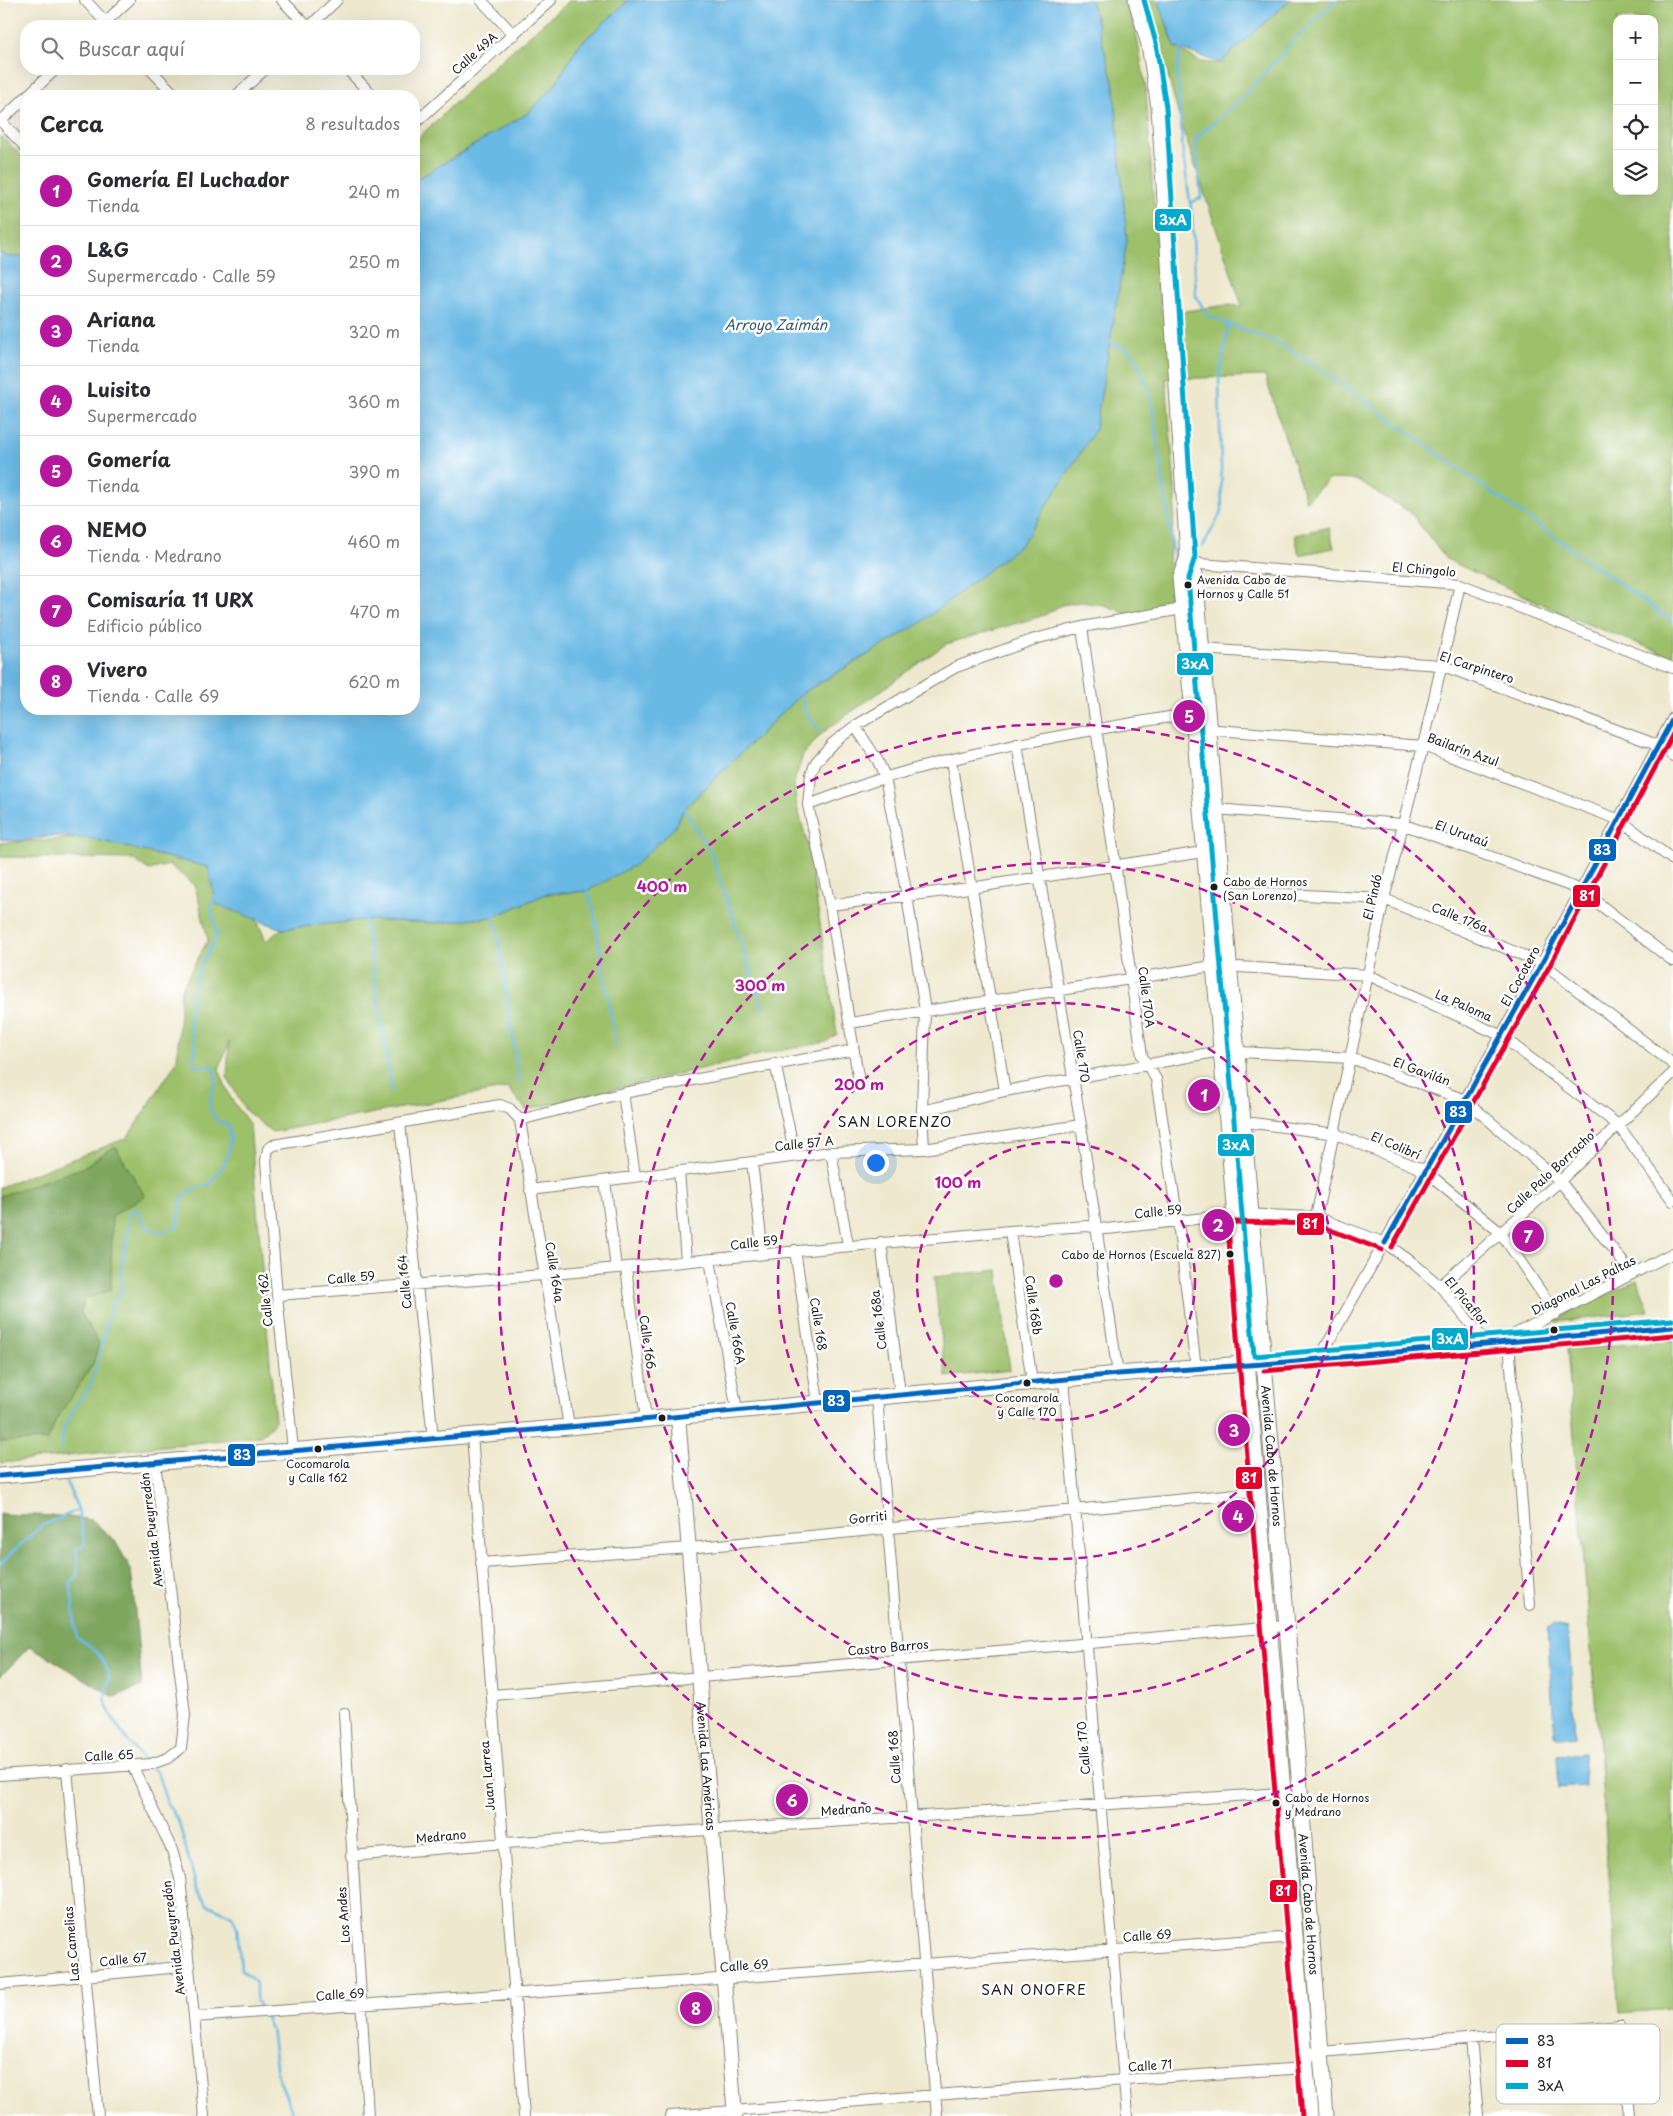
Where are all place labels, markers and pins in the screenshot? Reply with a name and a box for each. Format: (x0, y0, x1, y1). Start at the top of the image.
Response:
place label: Avenida Cabo de Hornos y Calle 51 (1197, 571, 1289, 602)
marker: Avenida Cabo de Hornos y Calle 51 (1183, 580, 1193, 590)
pin: 5 (1173, 697, 1205, 735)
place label: Cabo de Hornos (San Lorenzo) (1223, 873, 1307, 904)
marker: Cabo de Hornos (San Lorenzo) (1209, 882, 1219, 892)
pin: 1 (1188, 1076, 1220, 1114)
pin: 2 (1202, 1206, 1234, 1244)
pin: 7 (1512, 1217, 1544, 1255)
place label: Cabo de Hornos (Escuela 827) (1061, 1246, 1221, 1263)
marker: Cabo de Hornos (Escuela 827) (1225, 1249, 1235, 1259)
centre of rings (1047, 1272, 1065, 1290)
unlabelled marker (1549, 1325, 1559, 1335)
marker: Cocomarola y Calle 170 (1022, 1378, 1032, 1388)
place label: Cocomarola y Calle 170 (995, 1389, 1059, 1420)
pin: 3 (1218, 1411, 1250, 1449)
unlabelled marker (657, 1413, 667, 1423)
marker: Cocomarola y Calle 162 (313, 1444, 323, 1454)
place label: Cocomarola y Calle 162 (286, 1455, 350, 1486)
pin: 4 (1222, 1497, 1254, 1535)
pin: 6 (776, 1781, 808, 1819)
place label: Cabo de Hornos y Medrano (1285, 1789, 1369, 1820)
marker: Cabo de Hornos y Medrano (1271, 1798, 1281, 1808)
pin: 8 (680, 1989, 712, 2027)

